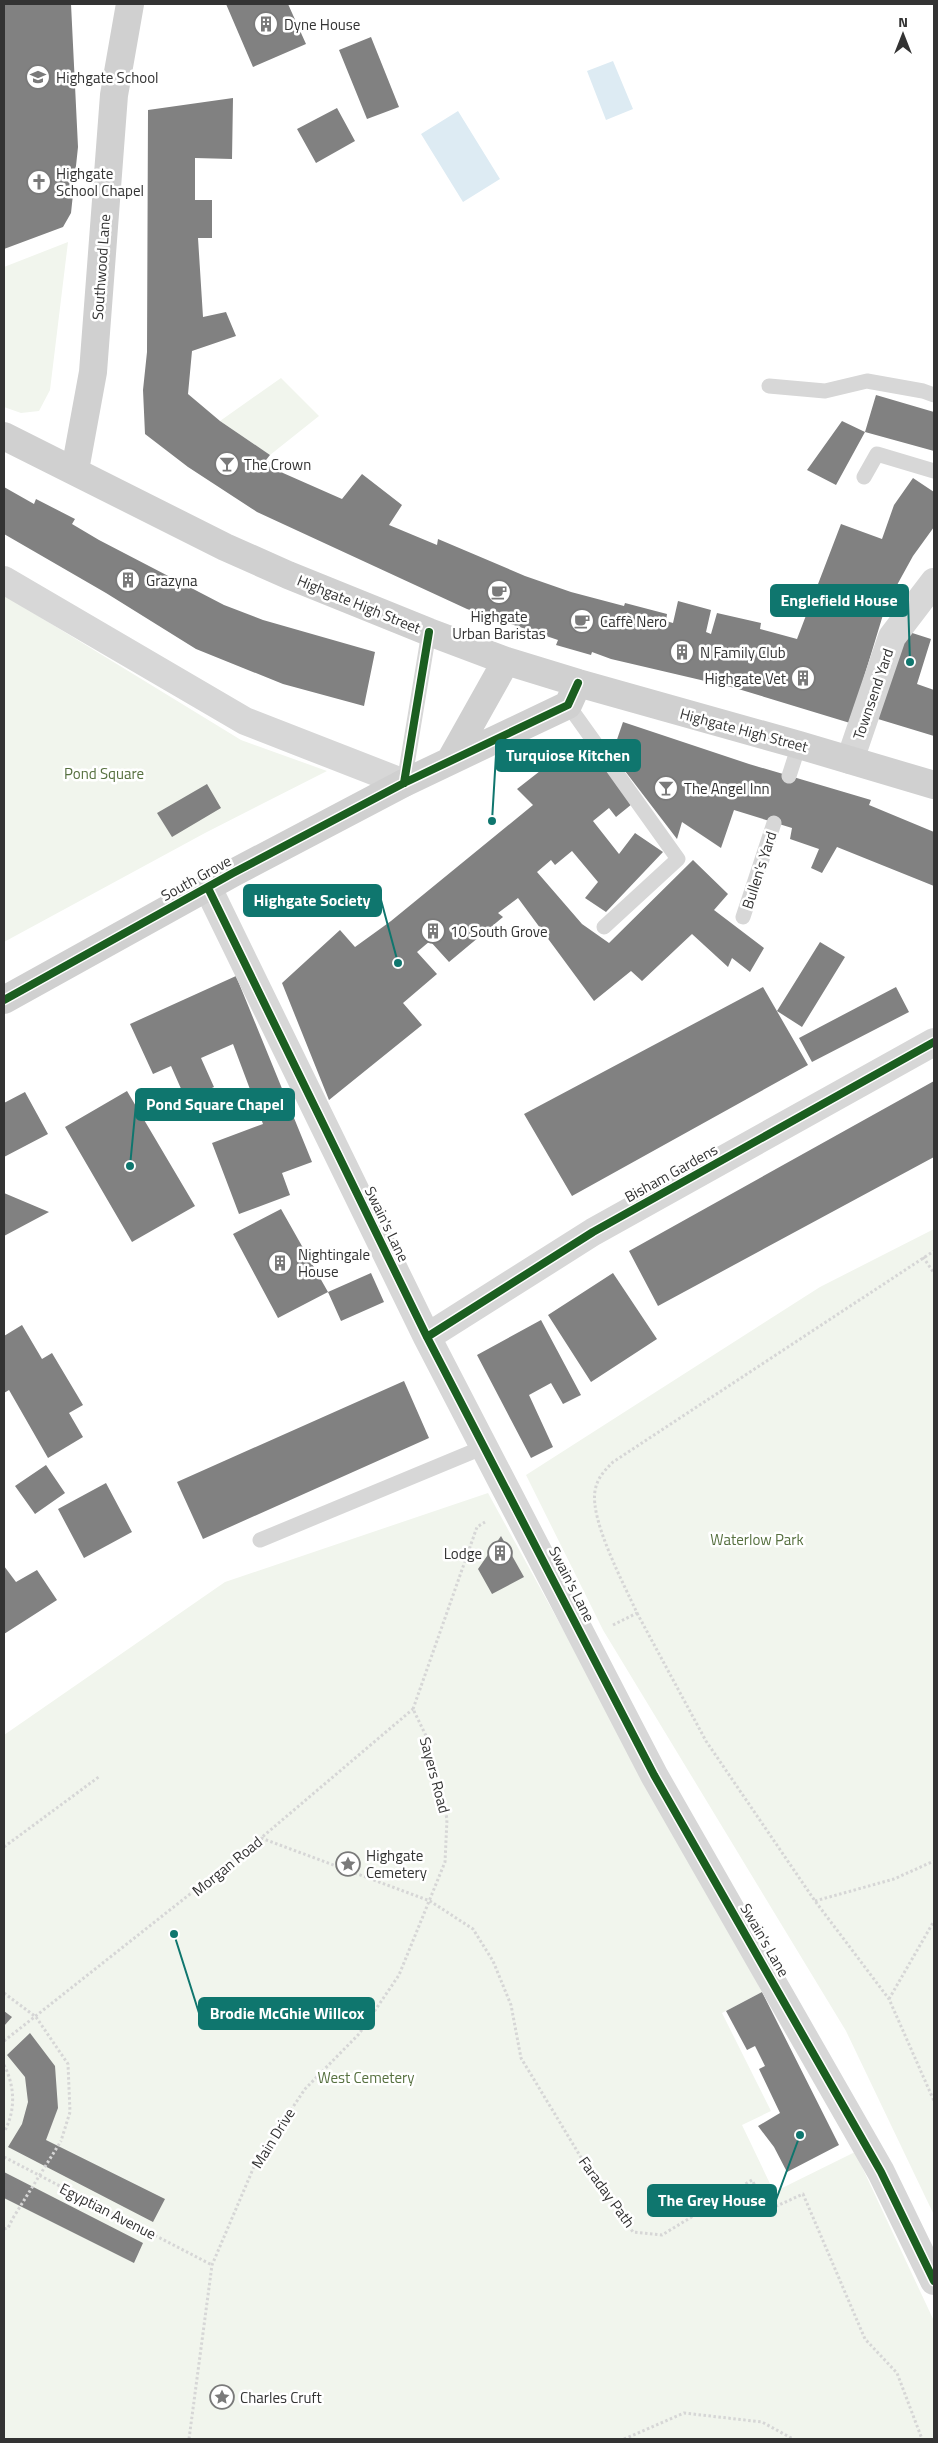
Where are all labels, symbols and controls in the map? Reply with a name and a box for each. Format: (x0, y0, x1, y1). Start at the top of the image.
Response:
north arrow (878, 10, 928, 60)
building icon: Dyne House (253, 11, 279, 37)
text: N (898, 11, 908, 32)
place label: Dyne House (284, 13, 360, 36)
school or university icon: Highgate School (25, 64, 51, 90)
place label: Highgate School (56, 66, 159, 89)
place label: Highgate School Chapel (56, 162, 144, 202)
church icon: Highgate School Chapel (26, 169, 52, 195)
street label: Southwood Lane (86, 213, 116, 321)
bar icon: The Crown (214, 451, 240, 477)
place label: The Crown (244, 453, 311, 476)
building icon: Grazyna (115, 567, 141, 593)
place label: Grazyna (146, 569, 198, 592)
street label: Highgate High Street (294, 569, 425, 640)
cafe icon: Highgate Urban Baristas (486, 579, 512, 605)
callout: Englefield House (771, 585, 908, 616)
text: Englefield House (780, 588, 898, 612)
place label: Highgate Urban Baristas (452, 605, 546, 645)
cafe icon: Caffè Nero (569, 608, 595, 634)
place label: Caffè Nero (600, 610, 667, 633)
building icon: N Family Club (669, 639, 695, 665)
place label: N Family Club (700, 641, 786, 664)
street label: Townsend Yard (847, 645, 899, 743)
building icon: Highgate Vet (790, 665, 816, 691)
place label: Highgate Vet (704, 667, 787, 690)
street label: Highgate High Street (677, 702, 811, 758)
callout: Turquiose Kitchen (496, 740, 640, 771)
text: Turquiose Kitchen (506, 743, 630, 767)
park label: Pond Square (64, 762, 144, 785)
bar icon: The Angel Inn (653, 775, 679, 801)
place label: The Angel Inn (684, 777, 770, 800)
street label: Bullen's Yard (736, 828, 782, 912)
street label: South Grove (157, 849, 235, 907)
callout: Highgate Society (244, 885, 381, 916)
text: Highgate Society (253, 888, 371, 912)
building icon: 10 South Grove (420, 918, 446, 944)
place label: 10 South Grove (450, 920, 547, 943)
callout: Pond Square Chapel (136, 1089, 294, 1120)
text: Pond Square Chapel (146, 1092, 284, 1116)
street label: Bisham Gardens (620, 1138, 722, 1208)
street label: Swain's Lane (359, 1182, 415, 1266)
place label: Nightingale House (298, 1243, 370, 1283)
building icon: Nightingale House (267, 1250, 293, 1276)
park label: Waterlow Park (710, 1528, 804, 1551)
building icon: Lodge (487, 1540, 513, 1566)
place label: Lodge (444, 1542, 482, 1565)
street label: Swain's Lane (543, 1542, 601, 1626)
street label: Sayers Road (414, 1734, 456, 1816)
street label: Morgan Road (187, 1830, 267, 1902)
place label: Highgate Cemetery (366, 1844, 427, 1884)
place icon: Highgate Cemetery (335, 1851, 361, 1877)
street label: Swain's Lane (735, 1899, 795, 1981)
callout: Brodie McGhie Willcox (199, 1998, 374, 2029)
text: Brodie McGhie Willcox (210, 2001, 365, 2025)
park label: West Cemetery (317, 2066, 415, 2089)
street label: Main Drive (245, 2103, 301, 2173)
street label: Faraday Path (573, 2152, 641, 2232)
street label: Egyptian Avenue (56, 2177, 160, 2245)
callout: The Grey House (648, 2185, 776, 2216)
text: The Grey House (658, 2188, 766, 2212)
place icon: Charles Cruft (209, 2384, 235, 2410)
place label: Charles Cruft (240, 2386, 322, 2409)

